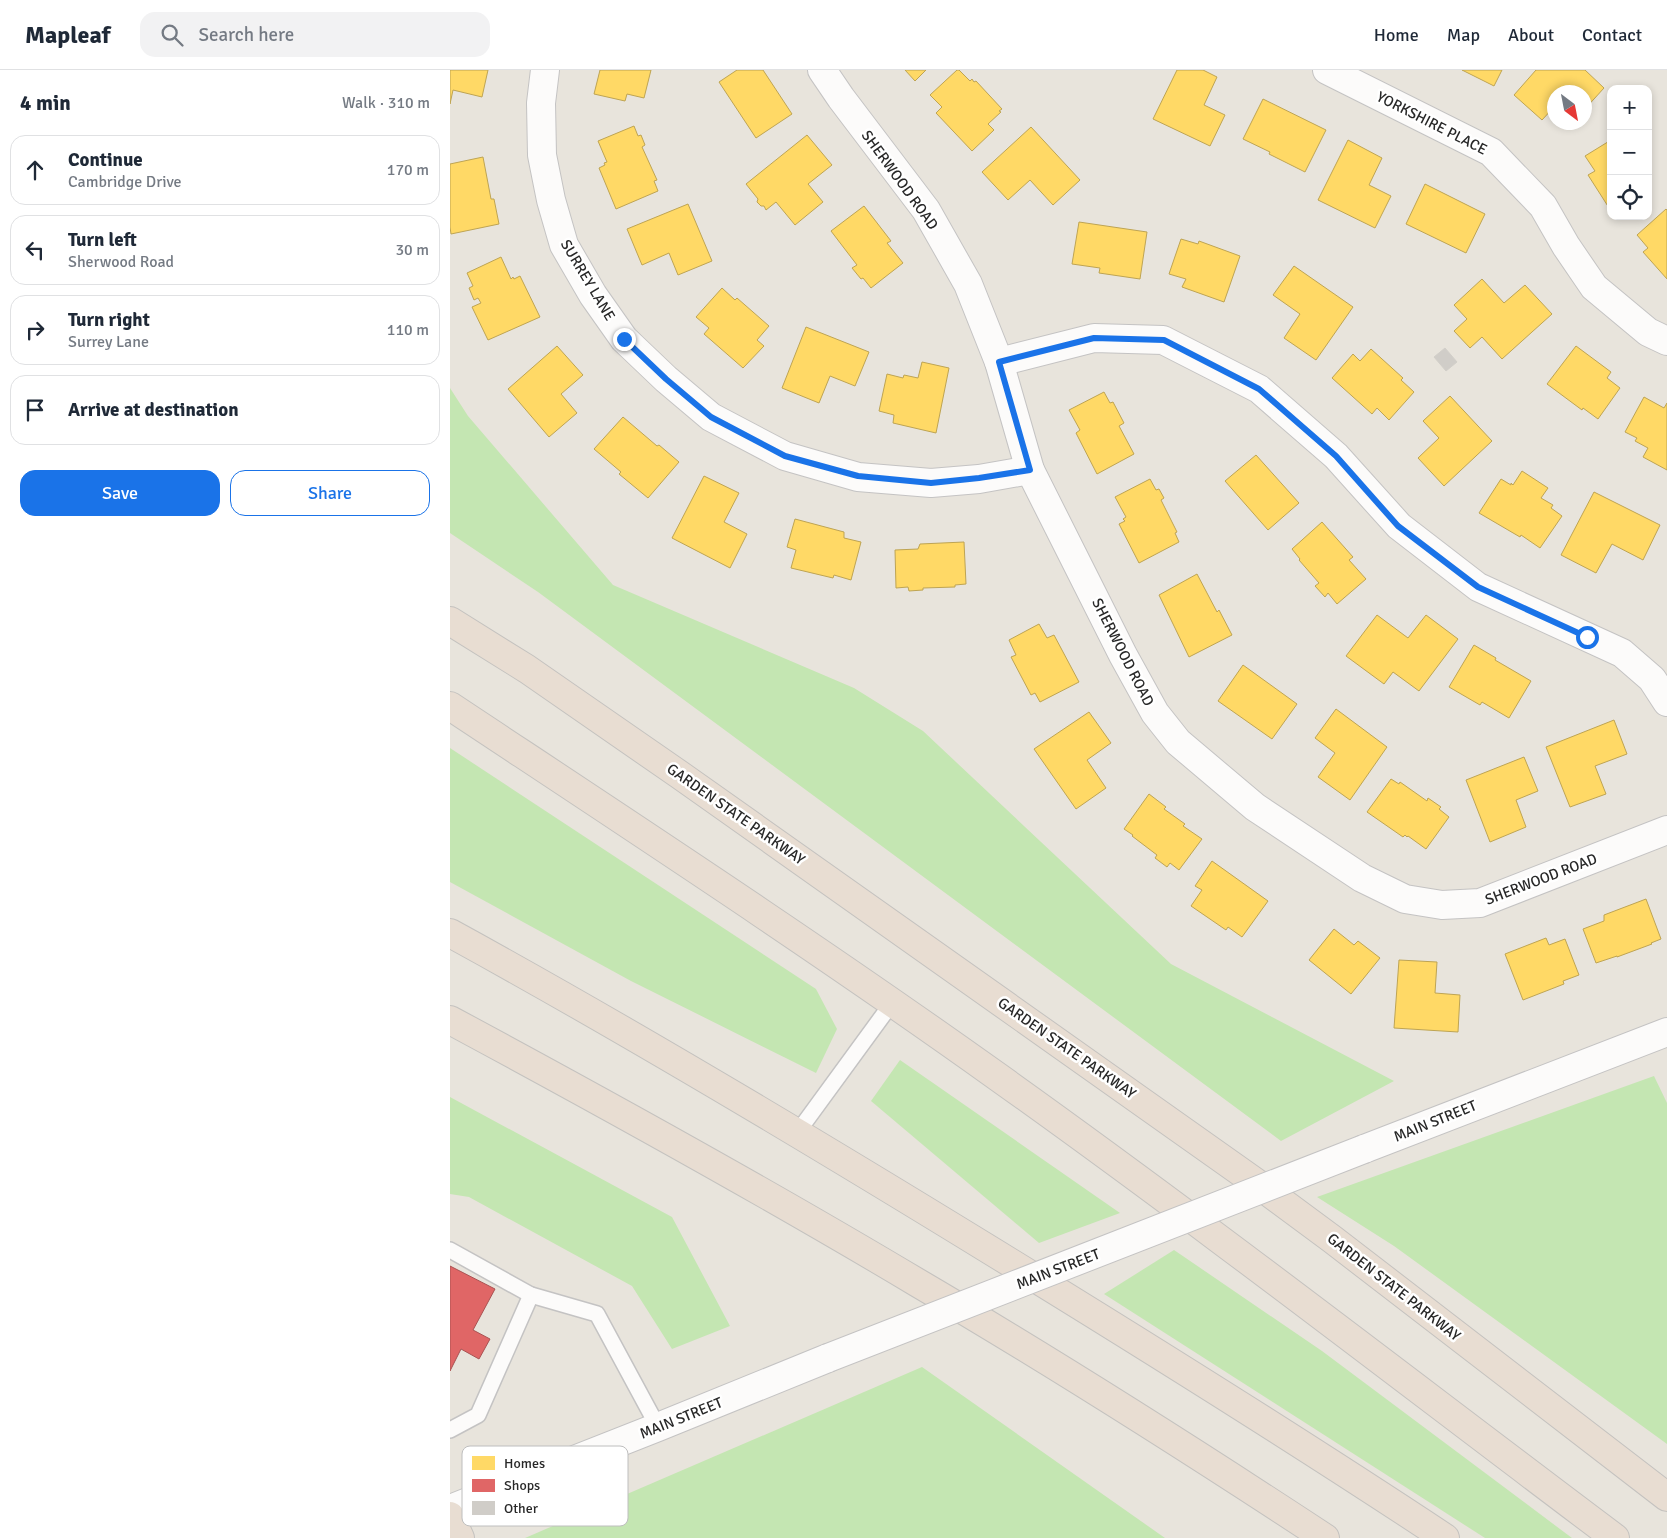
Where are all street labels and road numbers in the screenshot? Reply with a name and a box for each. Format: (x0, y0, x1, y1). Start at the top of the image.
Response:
street label: YORKSHIRE PLACE (1374, 87, 1490, 159)
street label: SHERWOOD ROAD (858, 127, 942, 233)
street label: SURREY LANE (557, 236, 619, 324)
street label: SHERWOOD ROAD (1088, 595, 1158, 709)
street label: GARDEN STATE PARKWAY (664, 759, 809, 869)
street label: SHERWOOD ROAD (1482, 849, 1600, 909)
street label: GARDEN STATE PARKWAY (995, 993, 1140, 1103)
street label: MAIN STREET (1391, 1096, 1480, 1146)
street label: GARDEN STATE PARKWAY (1324, 1229, 1465, 1345)
street label: MAIN STREET (1014, 1245, 1103, 1293)
street label: MAIN STREET (637, 1393, 726, 1443)

